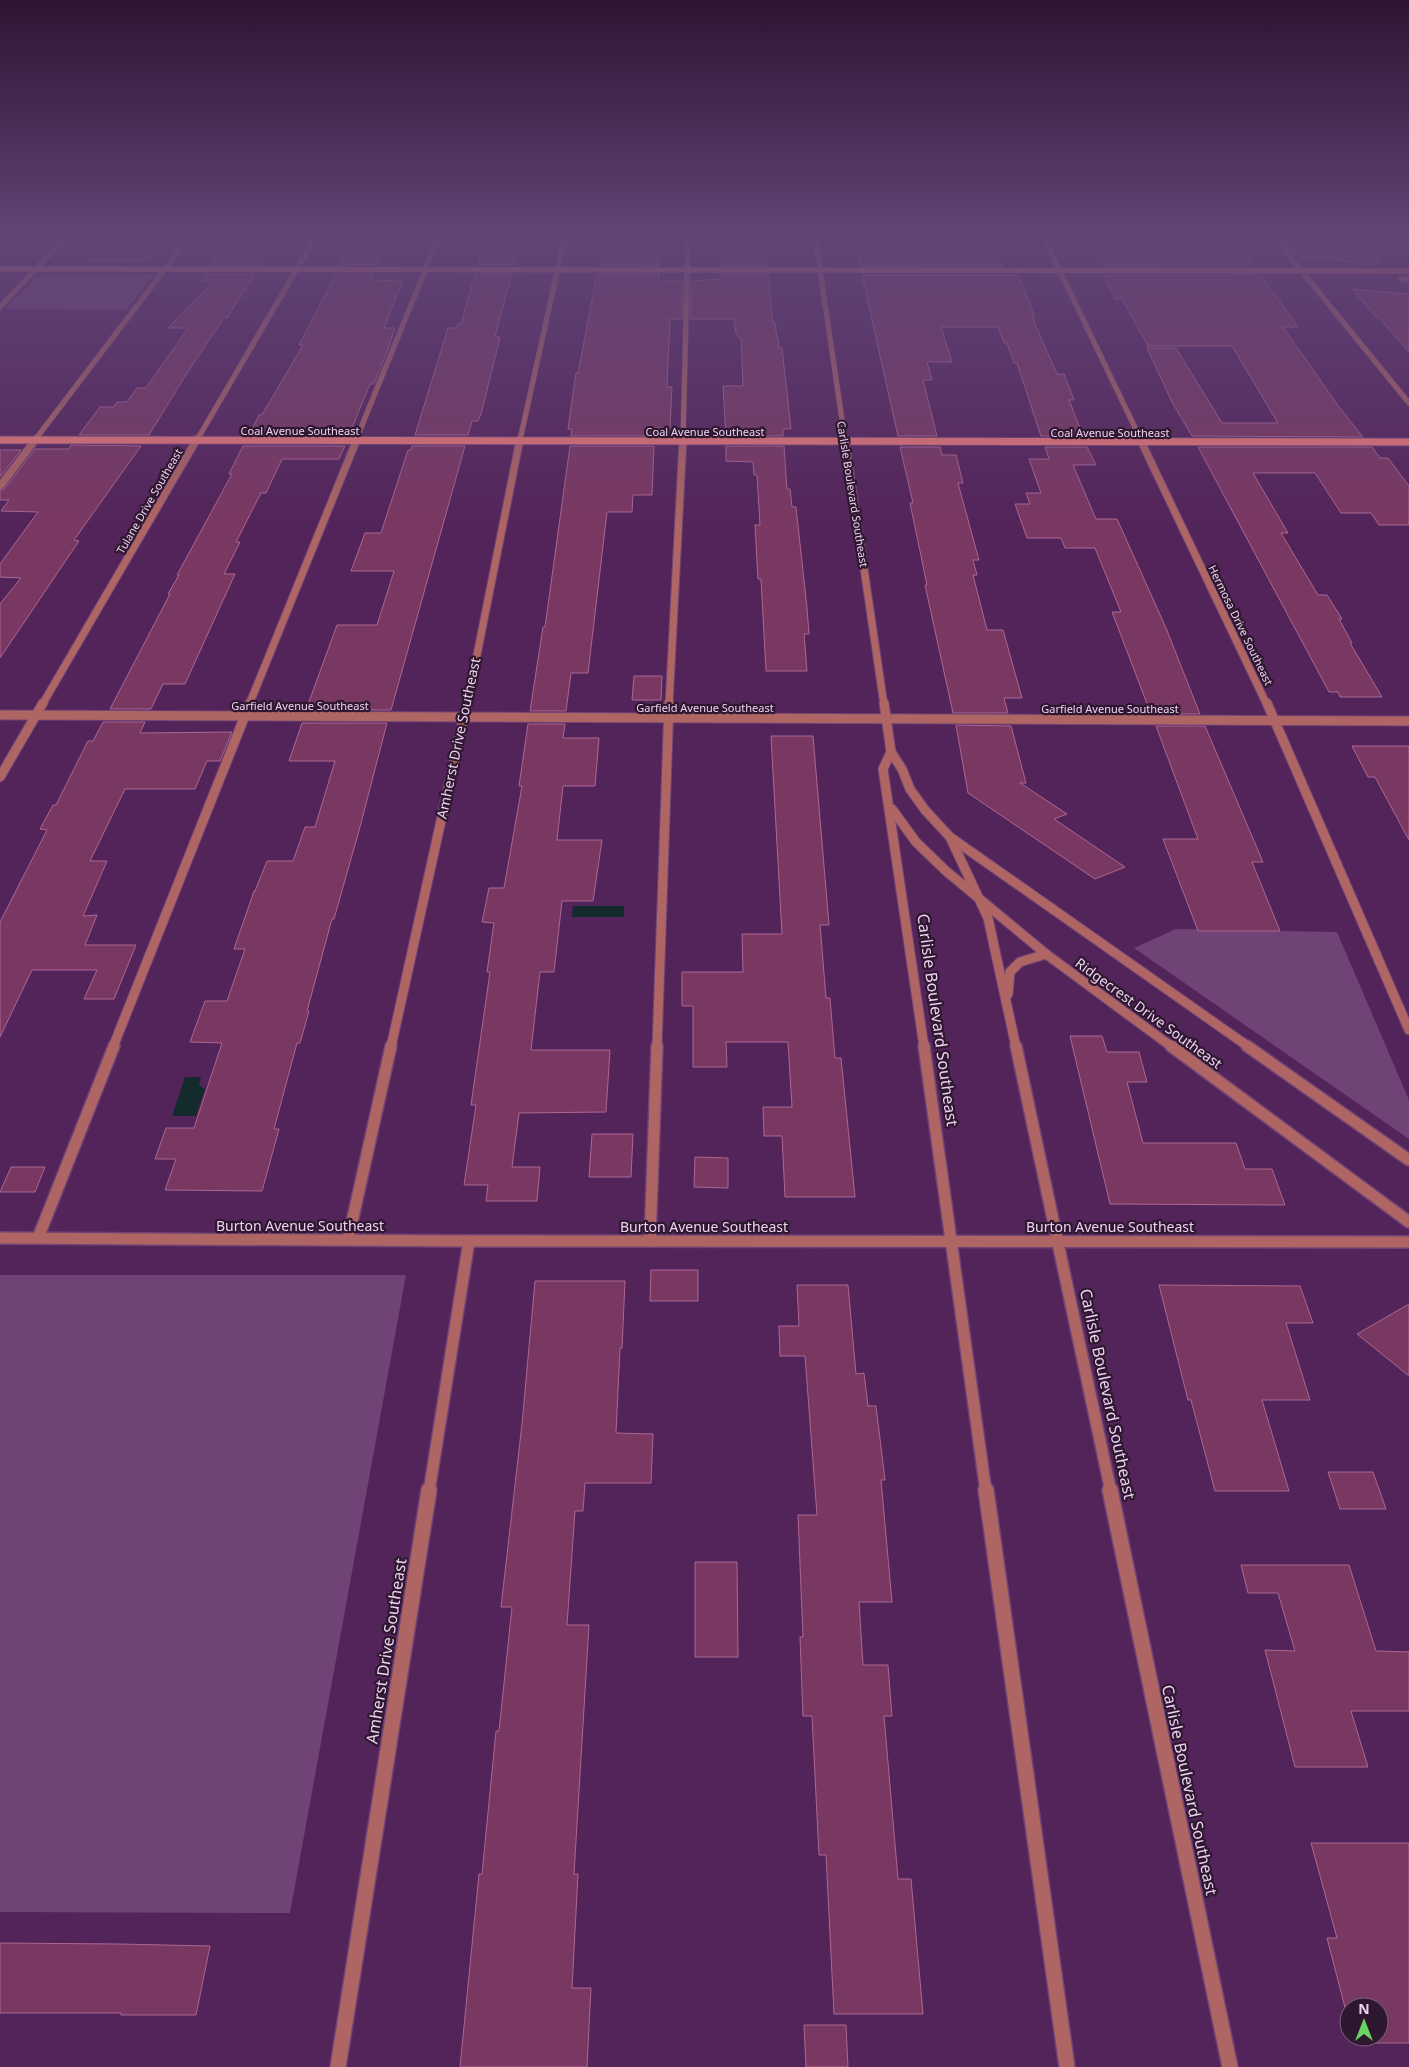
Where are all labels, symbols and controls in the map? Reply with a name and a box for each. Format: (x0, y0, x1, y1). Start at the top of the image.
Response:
street label: Carlisle Boulevard Southeast (834, 420, 872, 568)
street label: Coal Avenue Southeast (241, 423, 359, 438)
street label: Coal Avenue Southeast (646, 424, 764, 439)
street label: Coal Avenue Southeast (1051, 425, 1169, 440)
street label: Tulane Drive Southeast (113, 446, 185, 556)
street label: Hermosa Drive Southeast (1205, 562, 1277, 688)
street label: Amherst Drive Southeast (432, 656, 484, 820)
street label: Garfield Avenue Southeast (231, 698, 369, 713)
street label: Garfield Avenue Southeast (636, 700, 774, 715)
street label: Garfield Avenue Southeast (1041, 701, 1179, 716)
street label: Carlisle Boulevard Southeast (912, 912, 964, 1128)
street label: Ridgecrest Drive Southeast (1072, 953, 1226, 1073)
street label: Burton Avenue Southeast (216, 1216, 384, 1235)
street label: Burton Avenue Southeast (620, 1217, 788, 1236)
street label: Burton Avenue Southeast (1026, 1217, 1194, 1236)
street label: Carlisle Boulevard Southeast (1075, 1287, 1141, 1501)
street label: Amherst Drive Southeast (360, 1556, 412, 1745)
street label: Carlisle Boulevard Southeast (1157, 1683, 1223, 1897)
north arrow (1339, 1997, 1389, 2047)
text: N (1358, 1999, 1370, 2018)

